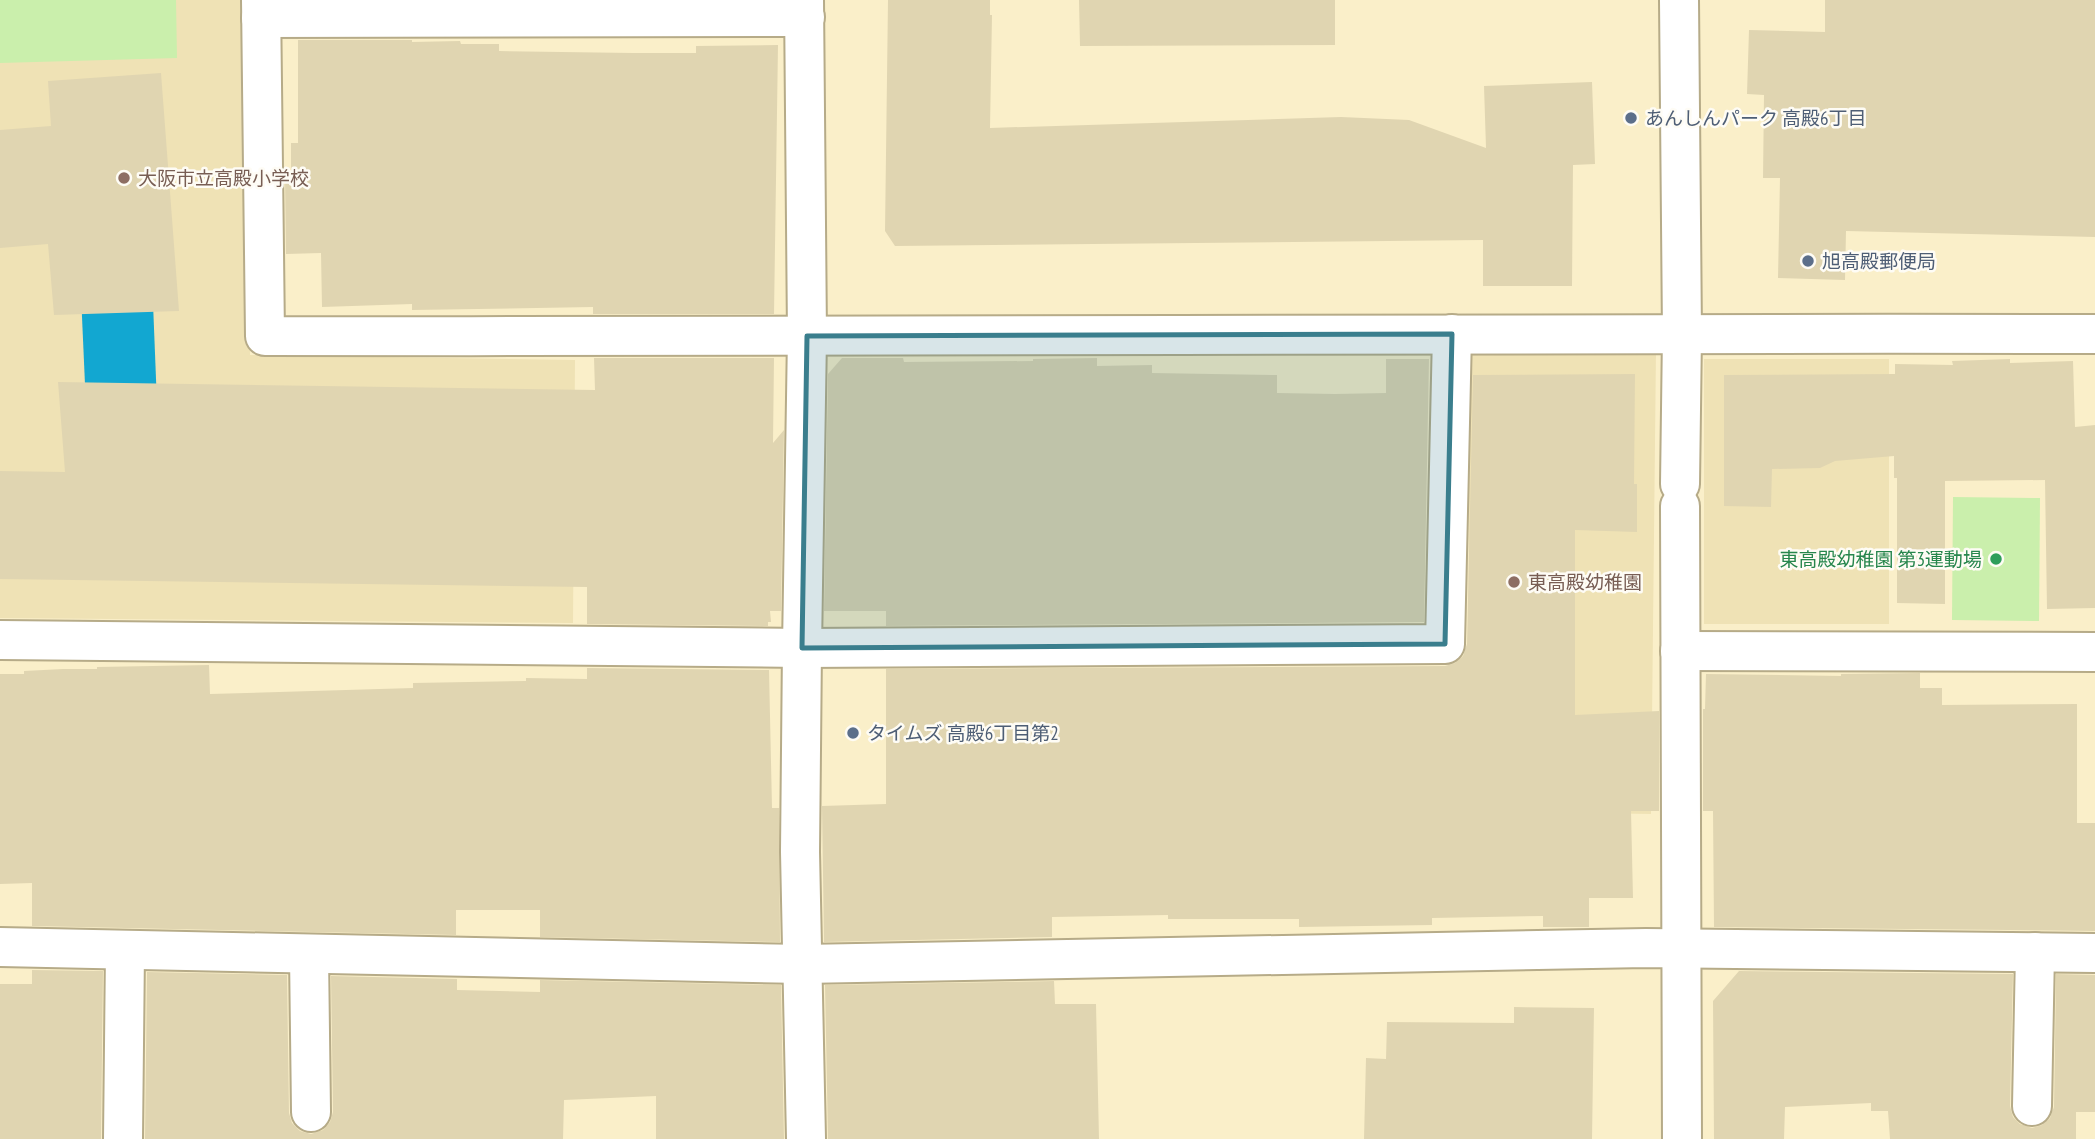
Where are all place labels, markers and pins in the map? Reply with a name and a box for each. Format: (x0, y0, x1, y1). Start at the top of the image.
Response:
place label: あんしんパーク 高殿6丁目 (1645, 106, 1867, 130)
marker: あんしんパーク 高殿6丁目 (1623, 110, 1639, 126)
place label: 大阪市立高殿小学校 (138, 166, 309, 190)
marker: 大阪市立高殿小学校 (116, 170, 132, 186)
place label: 旭高殿郵便局 (1822, 249, 1936, 273)
marker: 旭高殿郵便局 (1800, 253, 1816, 269)
place label: 東高殿幼稚園 第3運動場 (1779, 547, 1982, 571)
marker: 東高殿幼稚園 第3運動場 (1988, 551, 2004, 567)
place label: 東高殿幼稚園 (1528, 570, 1642, 594)
marker: 東高殿幼稚園 (1506, 574, 1522, 590)
place label: タイムズ 高殿6丁目第2 (867, 721, 1059, 745)
marker: タイムズ 高殿6丁目第2 (845, 725, 861, 741)

